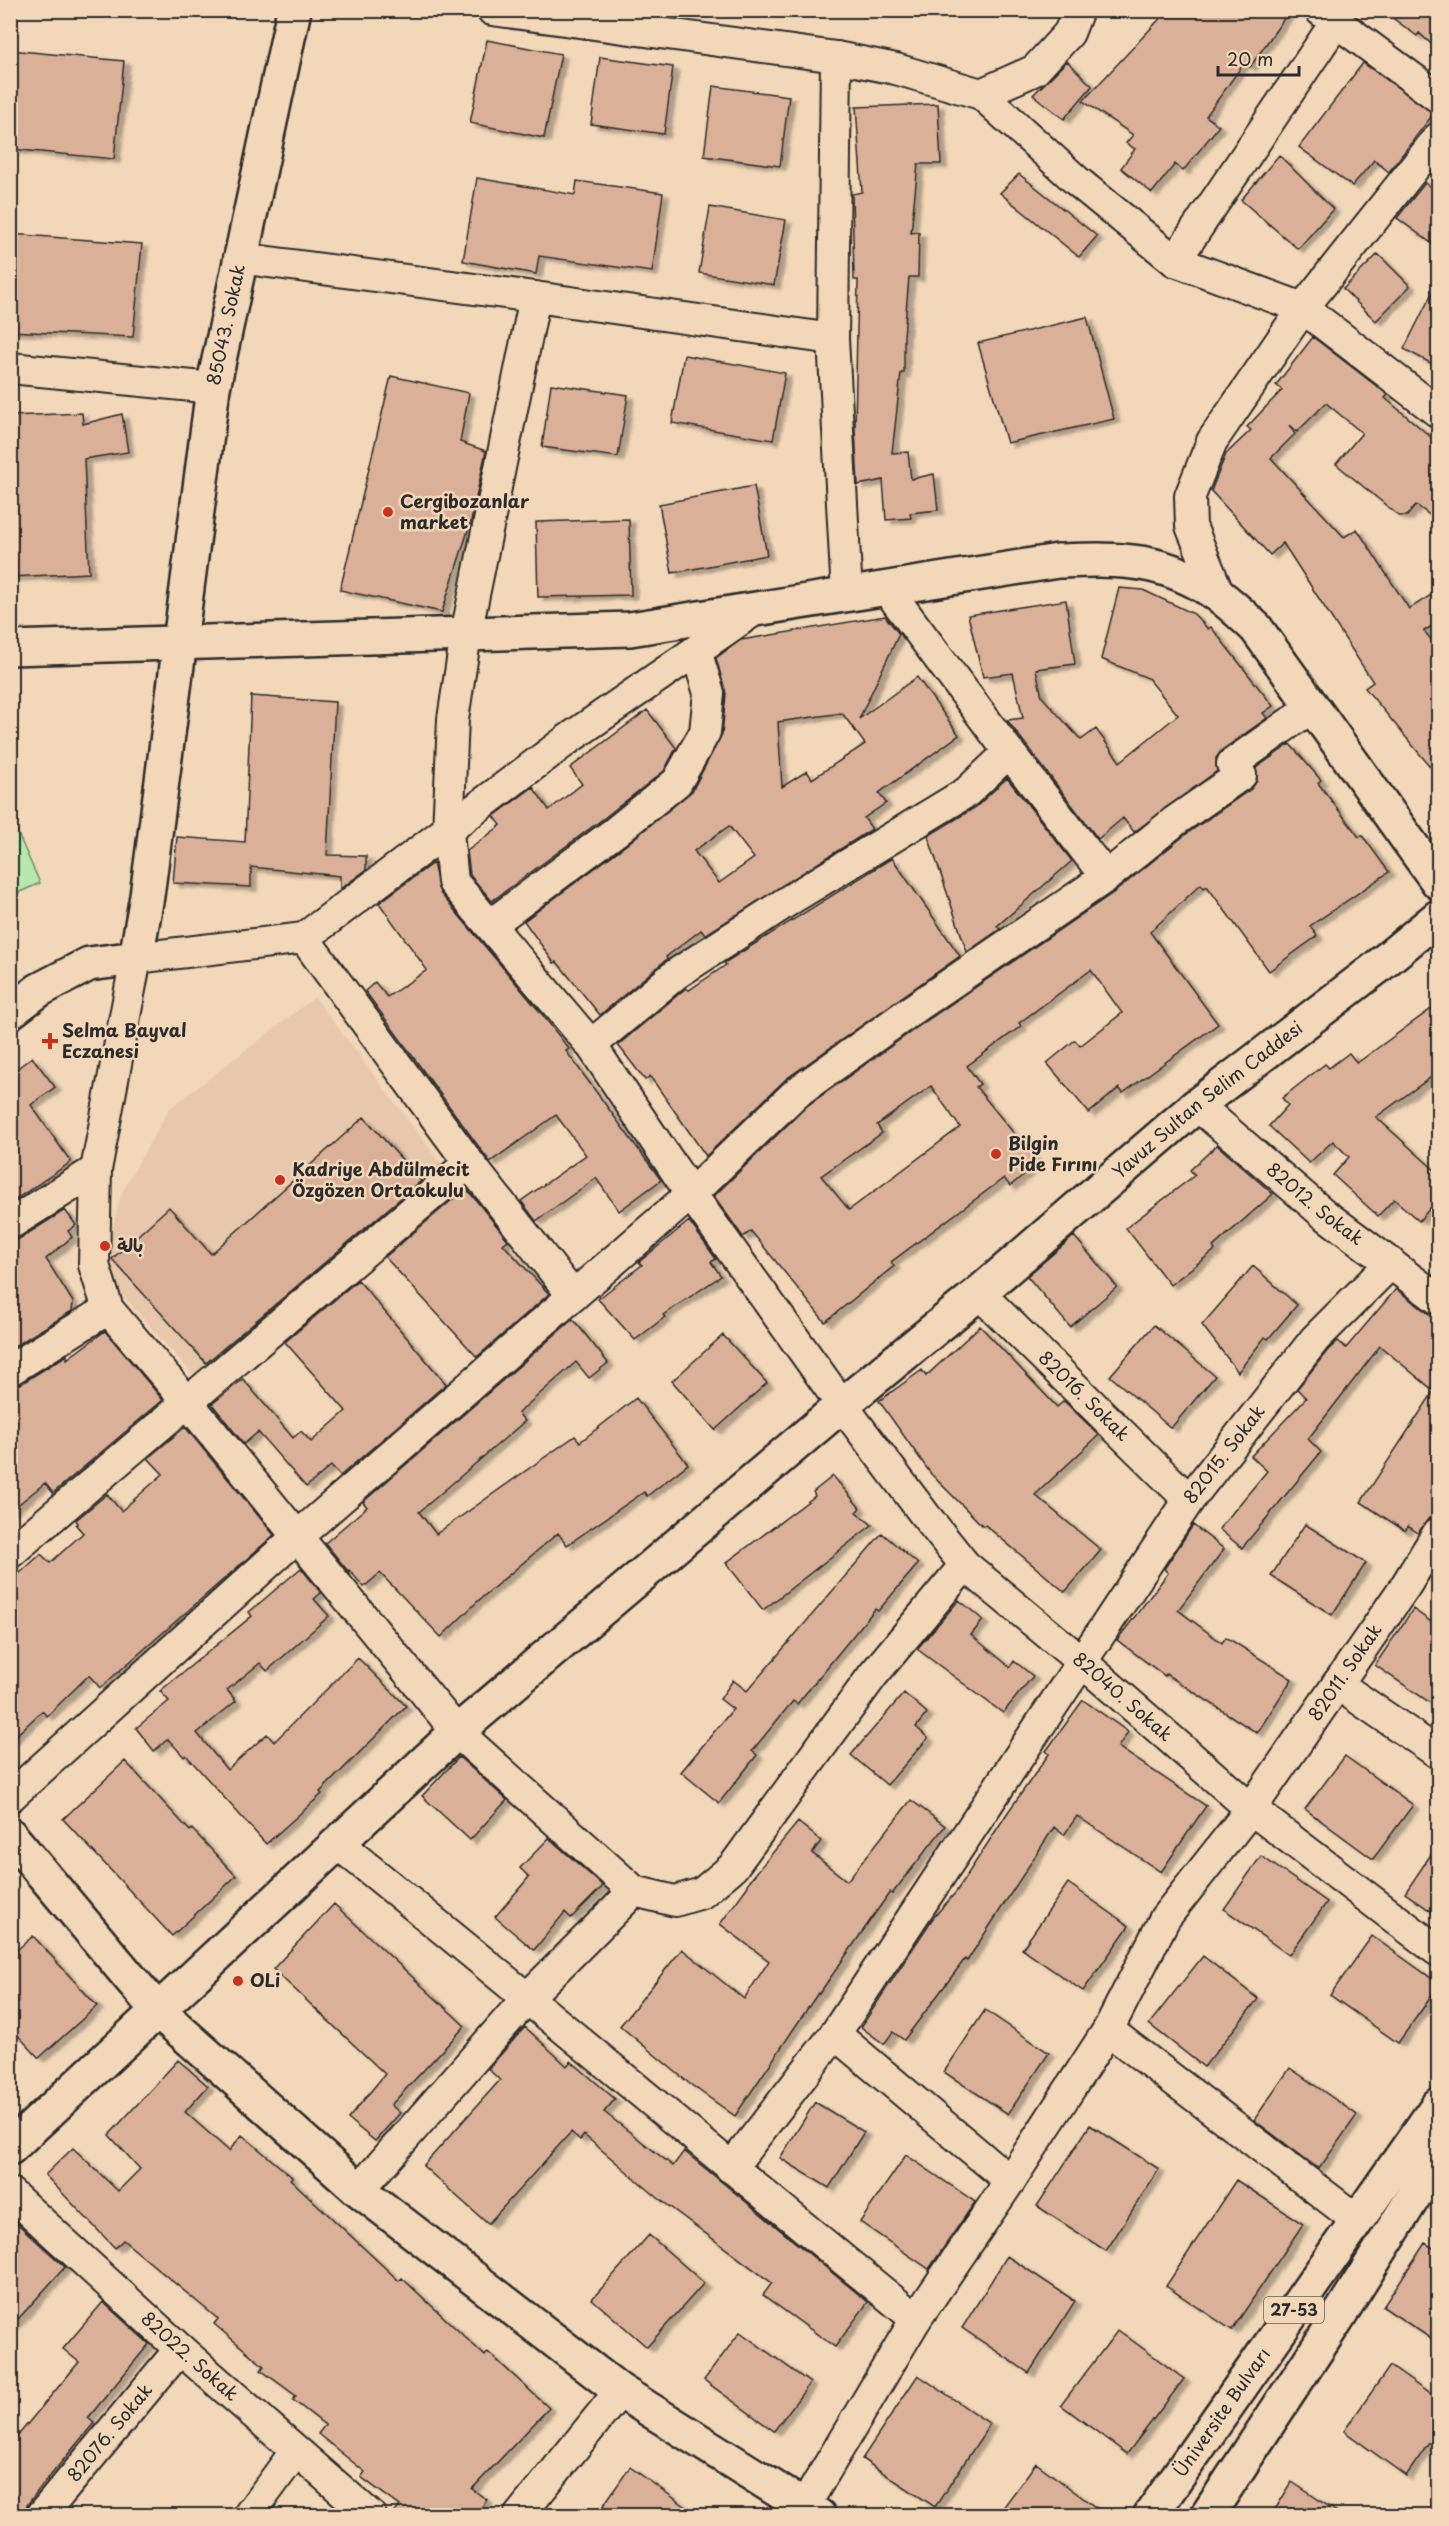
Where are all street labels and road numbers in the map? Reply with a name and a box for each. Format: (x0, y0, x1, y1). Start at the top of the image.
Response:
street label: 85043. Sokak (199, 262, 251, 387)
street label: Yavuz Sultan Selim Caddesi (1106, 1014, 1308, 1184)
street label: 82012. Sokak (1261, 1155, 1370, 1251)
street label: 82016. Sokak (1033, 1344, 1137, 1446)
street label: 82015. Sokak (1176, 1398, 1271, 1509)
street label: 82011. Sokak (1301, 1617, 1388, 1726)
street label: 82040. Sokak (1067, 1645, 1179, 1747)
road number: 27-53 (1264, 2297, 1324, 2323)
street label: 82022. Sokak (136, 2305, 245, 2407)
street label: Üniversite Bulvarı (1166, 2342, 1276, 2482)
street label: 82076. Sokak (60, 2377, 158, 2487)

